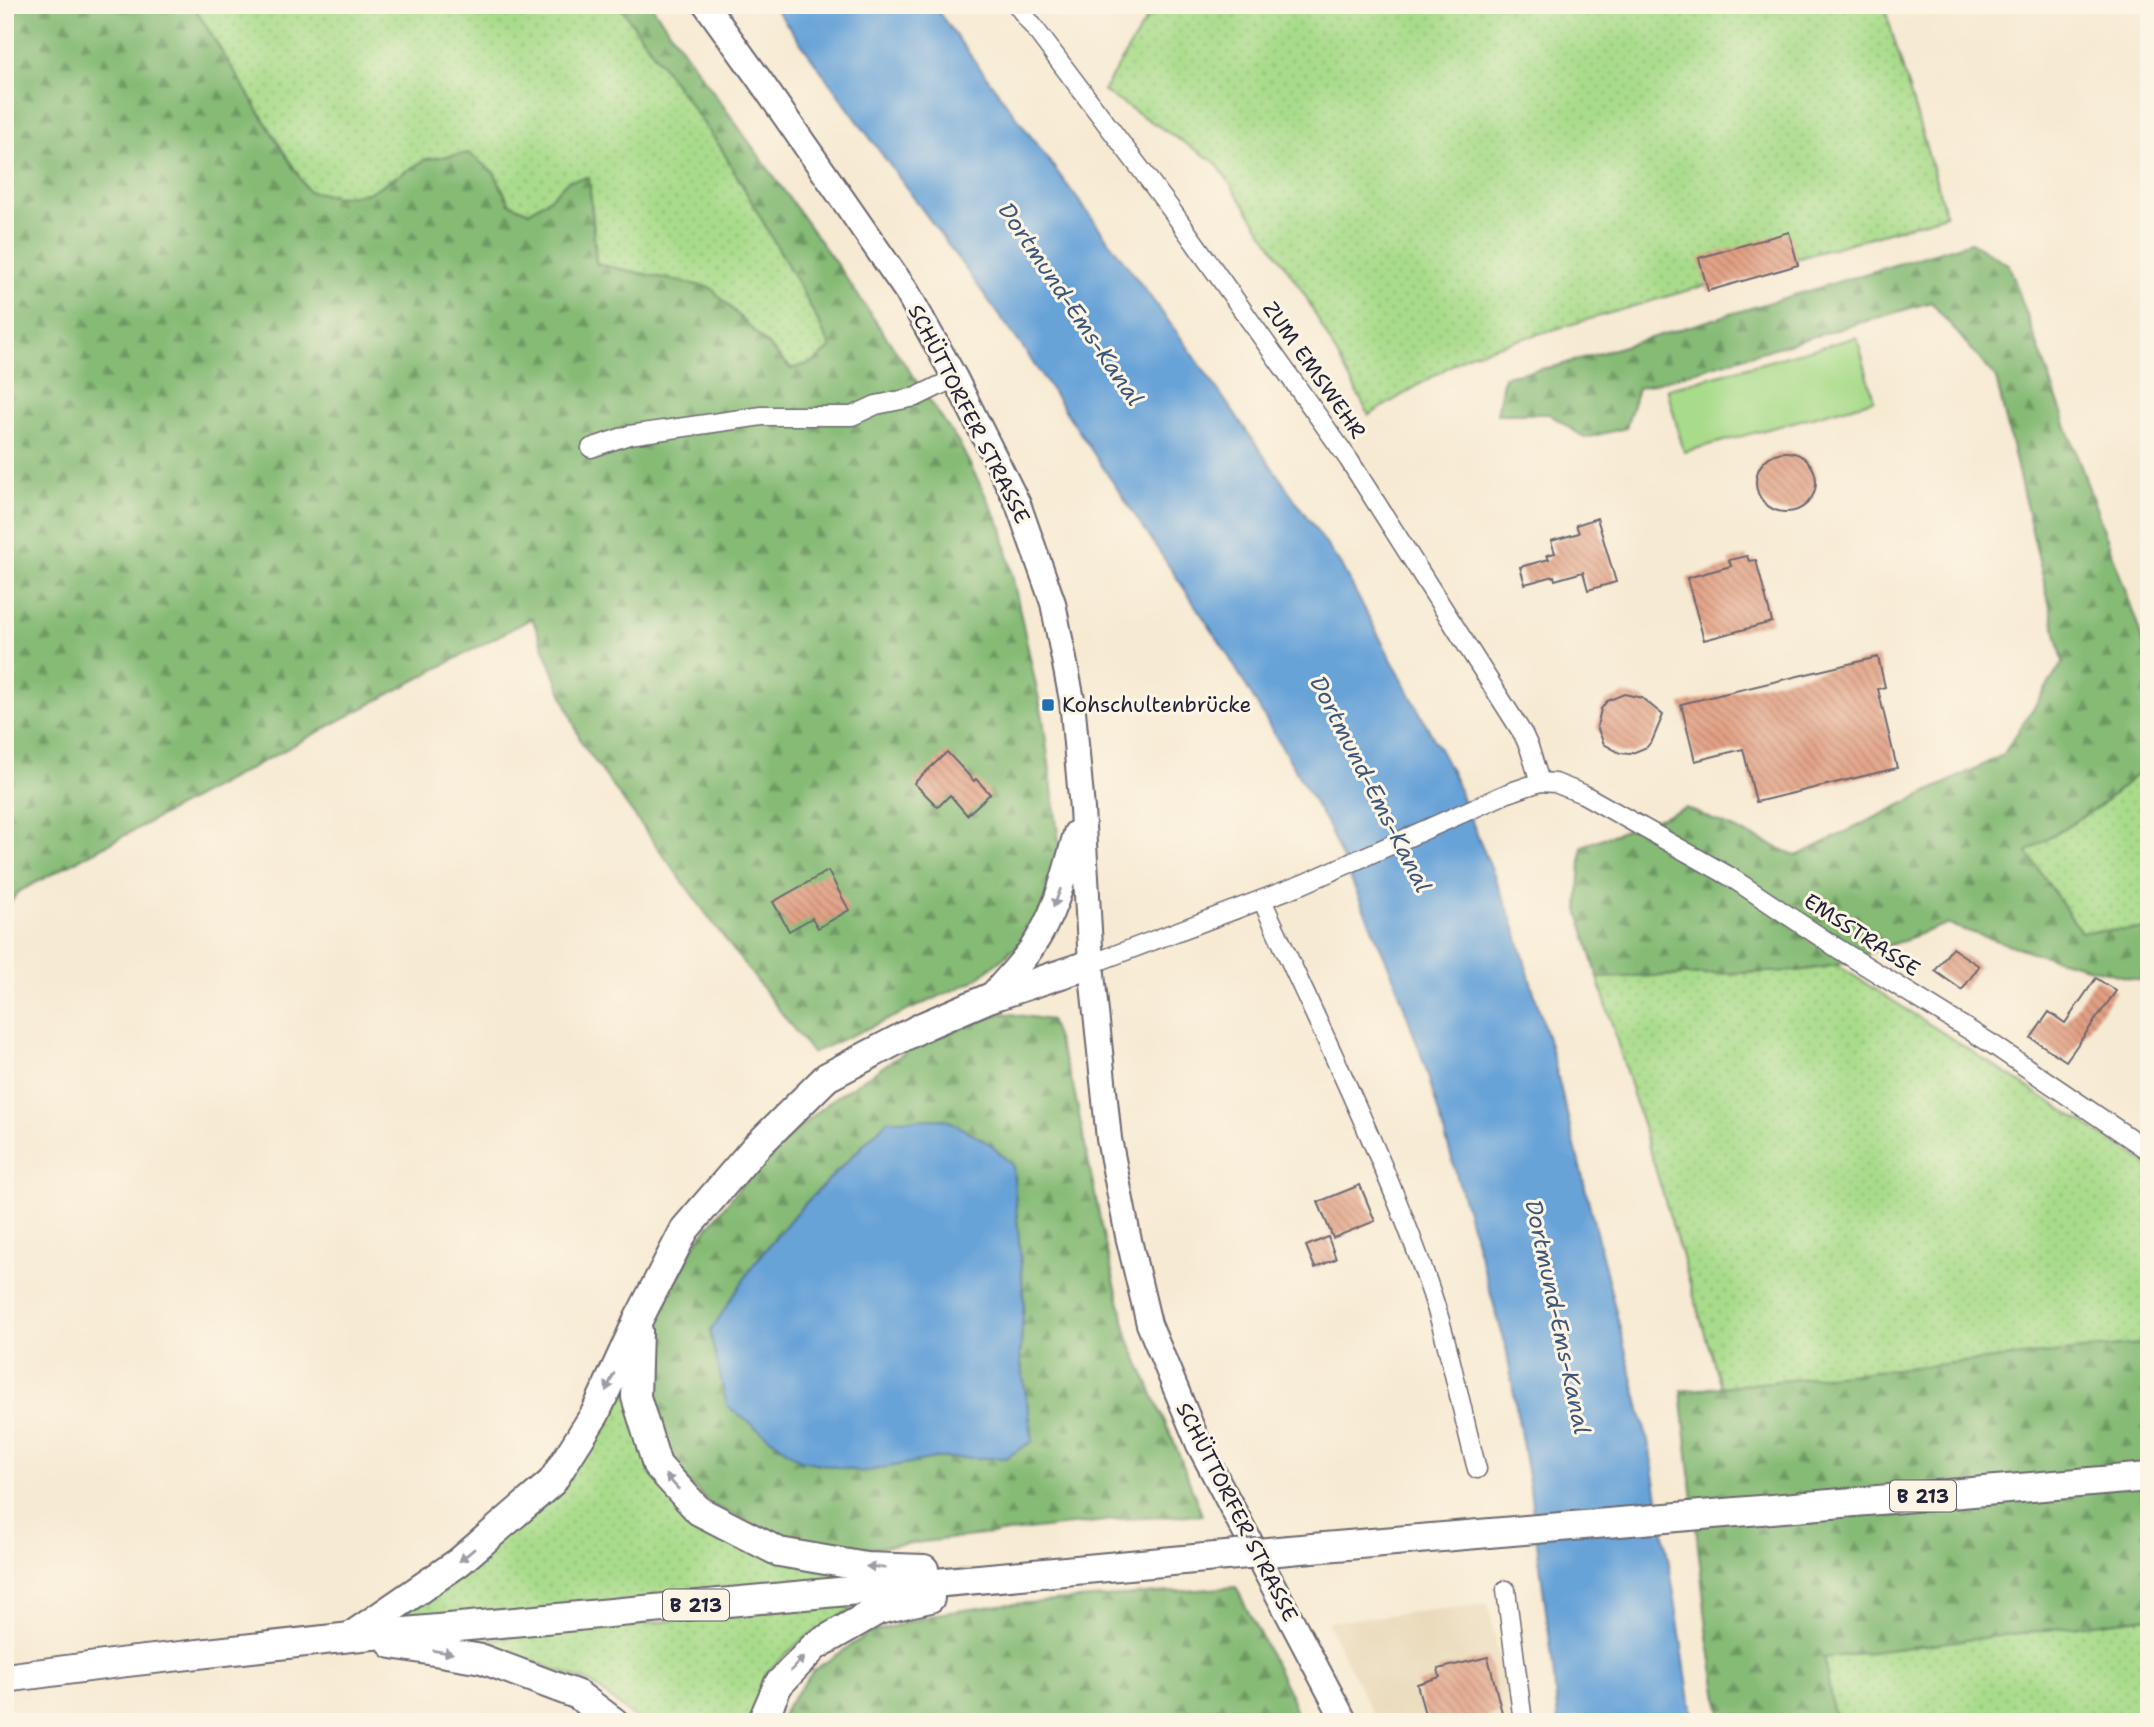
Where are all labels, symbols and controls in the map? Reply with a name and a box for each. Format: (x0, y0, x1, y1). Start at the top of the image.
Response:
water label: Dortmund-Ems-Kanal (992, 196, 1150, 412)
street label: ZUM EMSWEHR (1256, 296, 1372, 444)
street label: SCHÜTTORFER STRASSE (902, 300, 1036, 528)
water label: Dortmund-Ems-Kanal (1303, 671, 1439, 897)
place label: Kohschultenbrücke (1062, 691, 1251, 719)
marker: Kohschultenbrücke (1040, 697, 1056, 713)
one-way arrow (1051, 887, 1062, 908)
street label: EMSSTRASSE (1798, 887, 1926, 983)
water label: Dortmund-Ems-Kanal (1518, 1197, 1598, 1437)
one-way arrow (604, 1372, 616, 1392)
street label: SCHÜTTORFER STRASSE (1170, 1398, 1304, 1626)
one-way arrow (664, 1473, 680, 1491)
road number: B 213 (1890, 1480, 1956, 1512)
one-way arrow (459, 1547, 476, 1562)
one-way arrow (864, 1562, 886, 1573)
road number: B 213 (663, 1590, 729, 1620)
one-way arrow (432, 1647, 454, 1658)
one-way arrow (789, 1656, 806, 1673)

